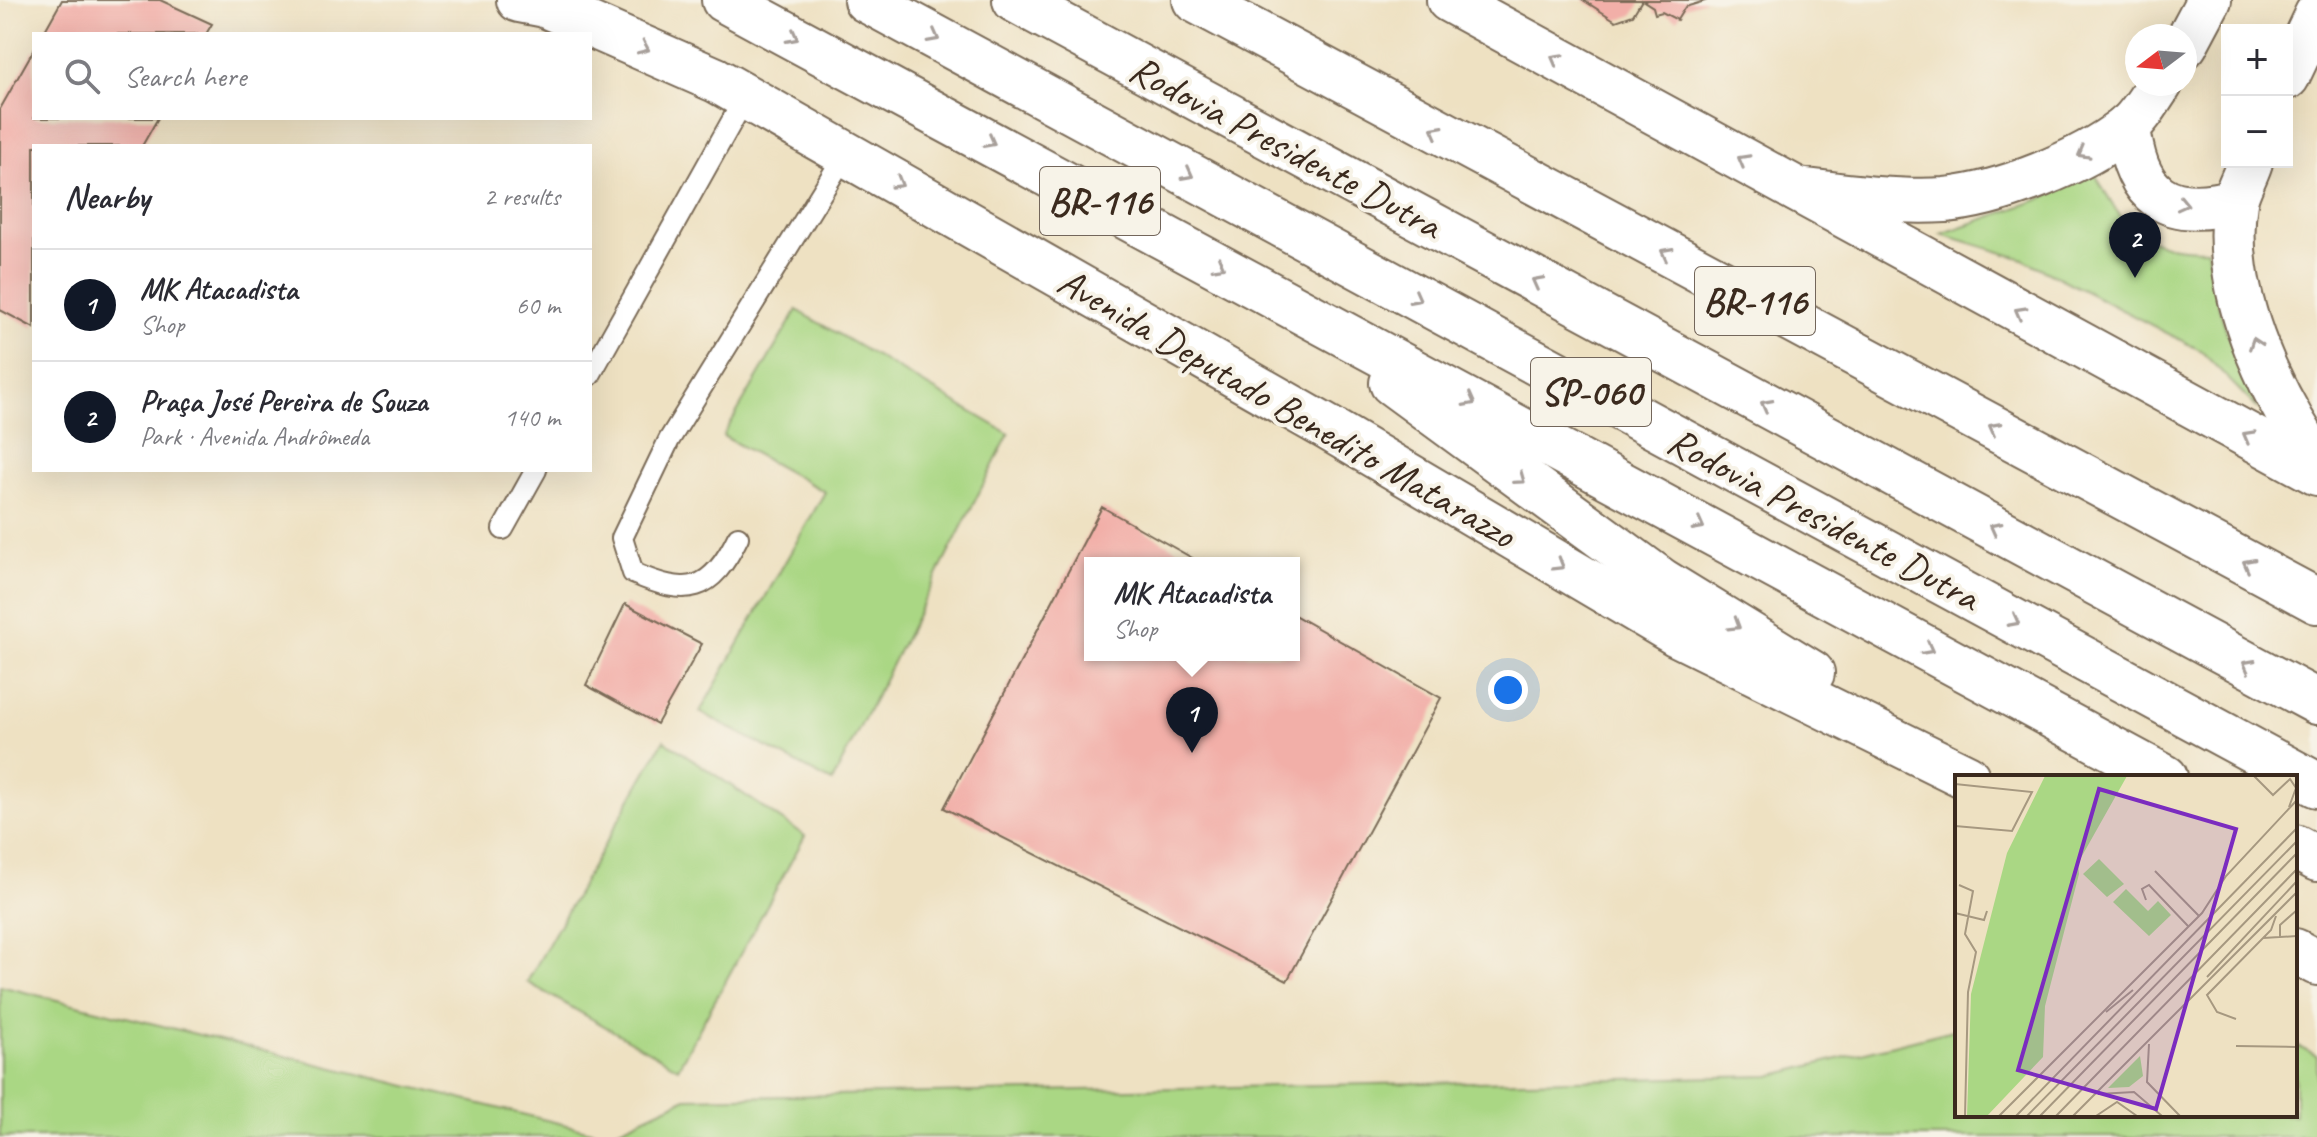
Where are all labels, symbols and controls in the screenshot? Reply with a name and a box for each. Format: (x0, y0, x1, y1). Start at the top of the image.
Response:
north arrow (2125, 24, 2197, 96)
map controls (2221, 24, 2293, 168)
button: + (2221, 24, 2293, 96)
one-way arrow (784, 27, 799, 42)
one-way arrow (926, 27, 940, 43)
search box (32, 32, 592, 120)
one-way arrow (635, 39, 650, 55)
street label: Rodovia Presidente Dutra (1121, 44, 1452, 251)
one-way arrow (1550, 53, 1564, 69)
icon: search (60, 54, 104, 98)
text: Search here (124, 57, 246, 95)
button: − (2221, 96, 2293, 168)
one-way arrow (1431, 125, 1445, 141)
one-way arrow (981, 133, 996, 148)
one-way arrow (2077, 143, 2092, 159)
one-way arrow (1737, 154, 1752, 170)
one-way arrow (1179, 164, 1193, 180)
road number: BR-116 (1040, 167, 1160, 235)
one-way arrow (889, 173, 903, 189)
text: Nearby (64, 175, 150, 218)
text: 2 results (484, 180, 560, 213)
one-way arrow (2175, 195, 2189, 212)
pin: 2 (2109, 212, 2161, 278)
one-way arrow (1659, 248, 1674, 263)
street label: Avenida Deputado Benedito Matarazzo (1049, 256, 1526, 560)
one-way arrow (1210, 256, 1225, 271)
road number: BR-116 (1695, 267, 1815, 335)
text: MK Atacadista (140, 270, 298, 308)
one-way arrow (1531, 276, 1546, 291)
one-way arrow (1408, 288, 1423, 303)
text: 1 (84, 289, 96, 322)
text: 60 m (516, 289, 560, 322)
one-way arrow (2014, 306, 2028, 321)
text: Shop (140, 308, 184, 341)
one-way arrow (2248, 337, 2265, 351)
road number: SP-060 (1531, 358, 1651, 426)
text: Praça José Pereira de Souza (140, 382, 428, 420)
one-way arrow (1462, 392, 1477, 407)
one-way arrow (1760, 399, 1775, 415)
text: 2 (84, 401, 96, 434)
text: 140 m (504, 401, 560, 434)
street label: Rodovia Presidente Dutra (1659, 416, 1990, 623)
text: Park · Avenida Andrômeda (140, 420, 369, 453)
one-way arrow (1988, 423, 2002, 438)
one-way arrow (2243, 430, 2257, 446)
one-way arrow (1511, 469, 1525, 484)
one-way arrow (1690, 515, 1705, 531)
one-way arrow (1989, 523, 2003, 538)
one-way arrow (1550, 555, 1565, 571)
popup (1084, 557, 1300, 661)
one-way arrow (2242, 558, 2257, 573)
text: MK Atacadista (1113, 574, 1271, 612)
text: Shop (1113, 612, 1157, 645)
one-way arrow (2006, 612, 2021, 627)
one-way arrow (1726, 615, 1740, 630)
one-way arrow (1919, 639, 1934, 654)
one-way arrow (2242, 660, 2257, 675)
your location (1488, 670, 1528, 710)
pin: 1 (1166, 687, 1218, 753)
inset map (1955, 775, 2297, 1117)

